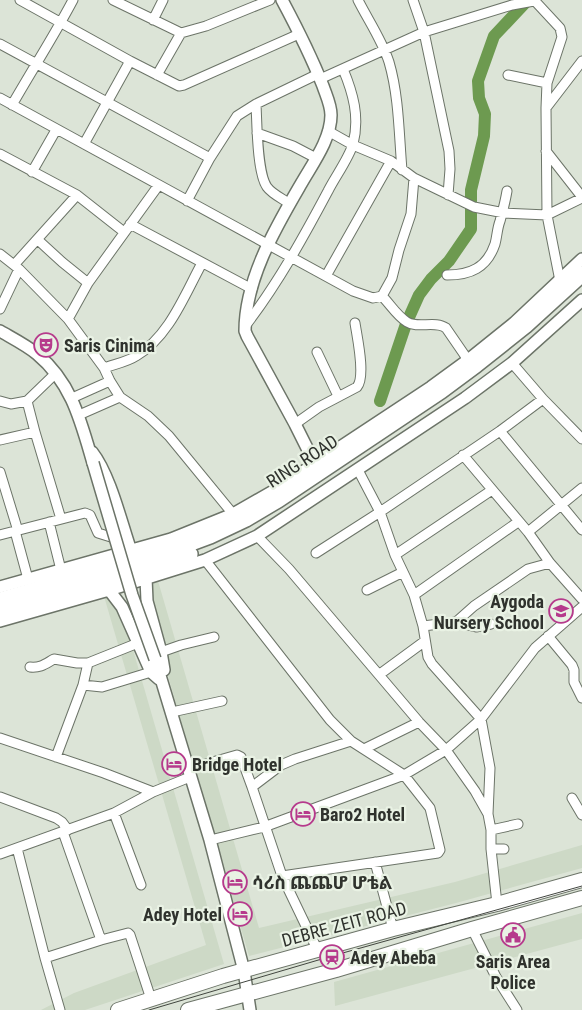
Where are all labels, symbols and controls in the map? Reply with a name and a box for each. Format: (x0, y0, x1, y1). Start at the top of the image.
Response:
theatre icon: Saris Cinima (33, 332, 59, 358)
place label: Saris Cinima (64, 335, 155, 356)
street label: RING ROAD (262, 430, 342, 492)
place label: Aygoda Nursery School (434, 591, 544, 633)
school or university icon: Aygoda Nursery School (548, 598, 574, 624)
hotel icon: Bridge Hotel (161, 751, 187, 777)
place label: Bridge Hotel (192, 754, 282, 775)
hotel icon: Baro2 Hotel (290, 801, 316, 827)
place label: Baro2 Hotel (320, 804, 405, 825)
hotel icon: ሳሪስ ጨጨሆ ሆቴል (222, 869, 248, 895)
place label: ሳሪስ ጨጨሆ ሆቴል (252, 872, 392, 893)
street label: DEBRE ZEIT ROAD (279, 897, 409, 951)
hotel icon: Adey Hotel (227, 901, 253, 927)
place label: Adey Hotel (143, 904, 222, 925)
public building icon: Saris Area Police (500, 922, 526, 948)
station icon: Adey Abeba (319, 944, 345, 970)
place label: Adey Abeba (350, 947, 436, 968)
place label: Saris Area Police (476, 951, 550, 993)

